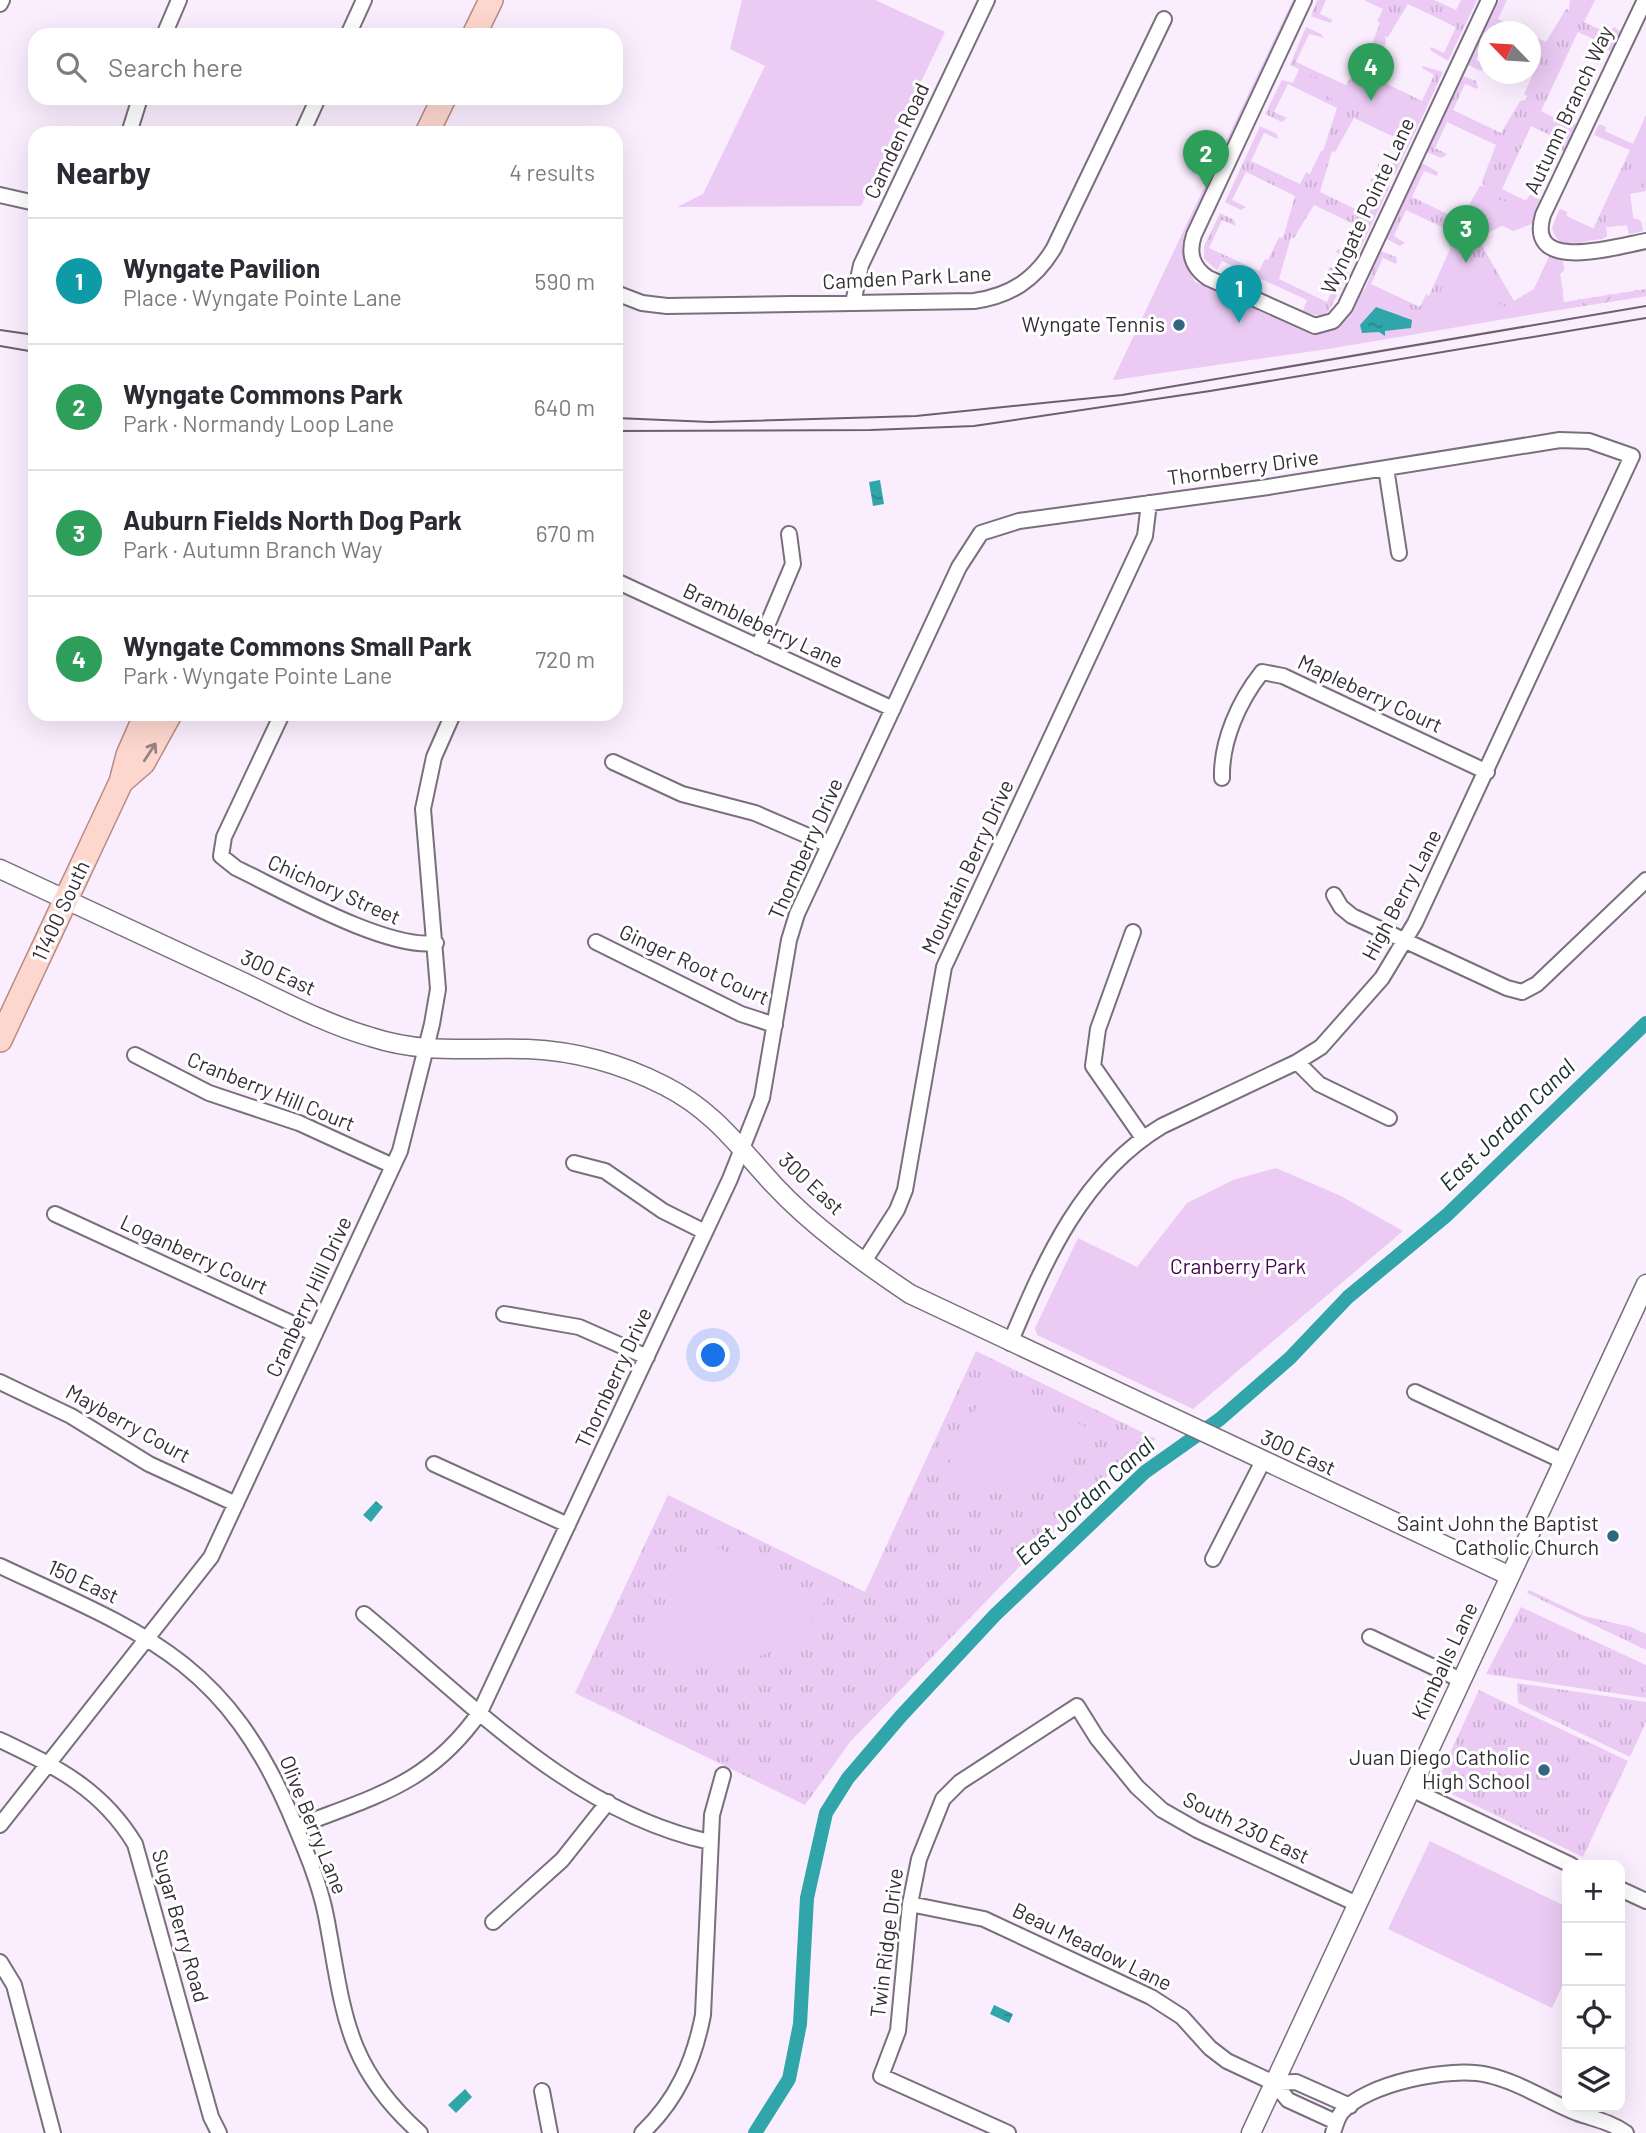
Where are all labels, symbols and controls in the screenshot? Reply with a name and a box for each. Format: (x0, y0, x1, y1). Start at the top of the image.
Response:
north arrow (1478, 21, 1541, 84)
street label: Autumn Branch Way (1518, 21, 1618, 197)
search box (28, 28, 623, 105)
pin: 4 (1348, 43, 1394, 101)
icon: search (52, 48, 90, 86)
text: Search here (108, 51, 243, 82)
street label: Camden Road (858, 78, 933, 202)
street label: Wyngate Pointe Lane (1315, 113, 1418, 298)
pin: 2 (1183, 130, 1229, 188)
text: Nearby (56, 154, 151, 190)
text: 4 results (509, 158, 595, 186)
pin: 3 (1443, 205, 1489, 263)
text: Wyngate Pavilion (123, 252, 320, 283)
street label: Camden Park Lane (822, 260, 992, 293)
pin: 1 (1216, 265, 1262, 323)
text: 1 (75, 267, 83, 295)
text: 590 m (535, 267, 595, 295)
text: Place · Wyngate Pointe Lane (123, 283, 402, 311)
place label: Wyngate Tennis (1021, 311, 1165, 336)
marker: Wyngate Tennis (1171, 317, 1187, 333)
text: Wyngate Commons Park (123, 378, 403, 409)
text: 2 (73, 393, 85, 421)
text: 640 m (534, 393, 595, 421)
text: Park · Normandy Loop Lane (123, 409, 394, 437)
street label: Thornberry Drive (1166, 444, 1320, 490)
text: Auburn Fields North Dog Park (123, 504, 462, 535)
text: 3 (73, 519, 85, 547)
text: 670 m (536, 519, 595, 547)
text: Park · Autumn Branch Way (123, 535, 382, 563)
street label: Brambleberry Lane (680, 577, 848, 673)
text: Wyngate Commons Small Park (123, 630, 472, 661)
text: 4 (72, 645, 86, 673)
text: 720 m (535, 645, 595, 673)
street label: Mapleberry Court (1294, 648, 1447, 737)
text: Park · Wyngate Pointe Lane (123, 661, 392, 689)
one-way arrow (144, 742, 158, 762)
street label: Thornberry Drive (762, 774, 847, 923)
street label: Mountain Berry Drive (915, 775, 1018, 957)
street label: High Berry Lane (1356, 824, 1446, 964)
street label: Chichory Street (264, 848, 405, 929)
street label: 11400 South (25, 856, 94, 965)
street label: Ginger Root Court (616, 918, 773, 1009)
street label: 300 East (237, 943, 320, 1000)
street label: Cranberry Hill Court (184, 1046, 359, 1136)
water label: East Jordan Canal (1433, 1053, 1580, 1196)
street label: 300 East (774, 1147, 850, 1219)
street label: Loganberry Court (117, 1209, 272, 1299)
street label: Cranberry Hill Drive (259, 1212, 356, 1381)
park label: Cranberry Park (1170, 1253, 1306, 1278)
street label: Thornberry Drive (569, 1303, 656, 1452)
your location (696, 1338, 730, 1372)
street label: Mayberry Court (62, 1378, 195, 1467)
street label: 300 East (1257, 1423, 1340, 1480)
water label: East Jordan Canal (1009, 1430, 1160, 1570)
place label: Saint John the Baptist Catholic Church (1397, 1510, 1599, 1559)
marker: Saint John the Baptist Catholic Church (1605, 1528, 1621, 1544)
street label: 150 East (44, 1553, 123, 1608)
street label: Kimballs Lane (1406, 1598, 1482, 1723)
place label: Juan Diego Catholic High School (1349, 1744, 1530, 1793)
street label: Olive Berry Lane (275, 1751, 354, 1897)
marker: Juan Diego Catholic High School (1536, 1762, 1552, 1778)
street label: South 230 East (1179, 1785, 1314, 1868)
street label: Sugar Berry Road (148, 1846, 215, 2005)
map controls (1562, 1860, 1625, 2112)
button: + (1562, 1860, 1625, 1923)
street label: Twin Ridge Drive (864, 1867, 907, 2019)
street label: Beau Meadow Lane (1009, 1896, 1176, 1995)
button: − (1562, 1923, 1625, 1986)
button: locate (1562, 1986, 1625, 2049)
button: layers (1562, 2049, 1625, 2112)

